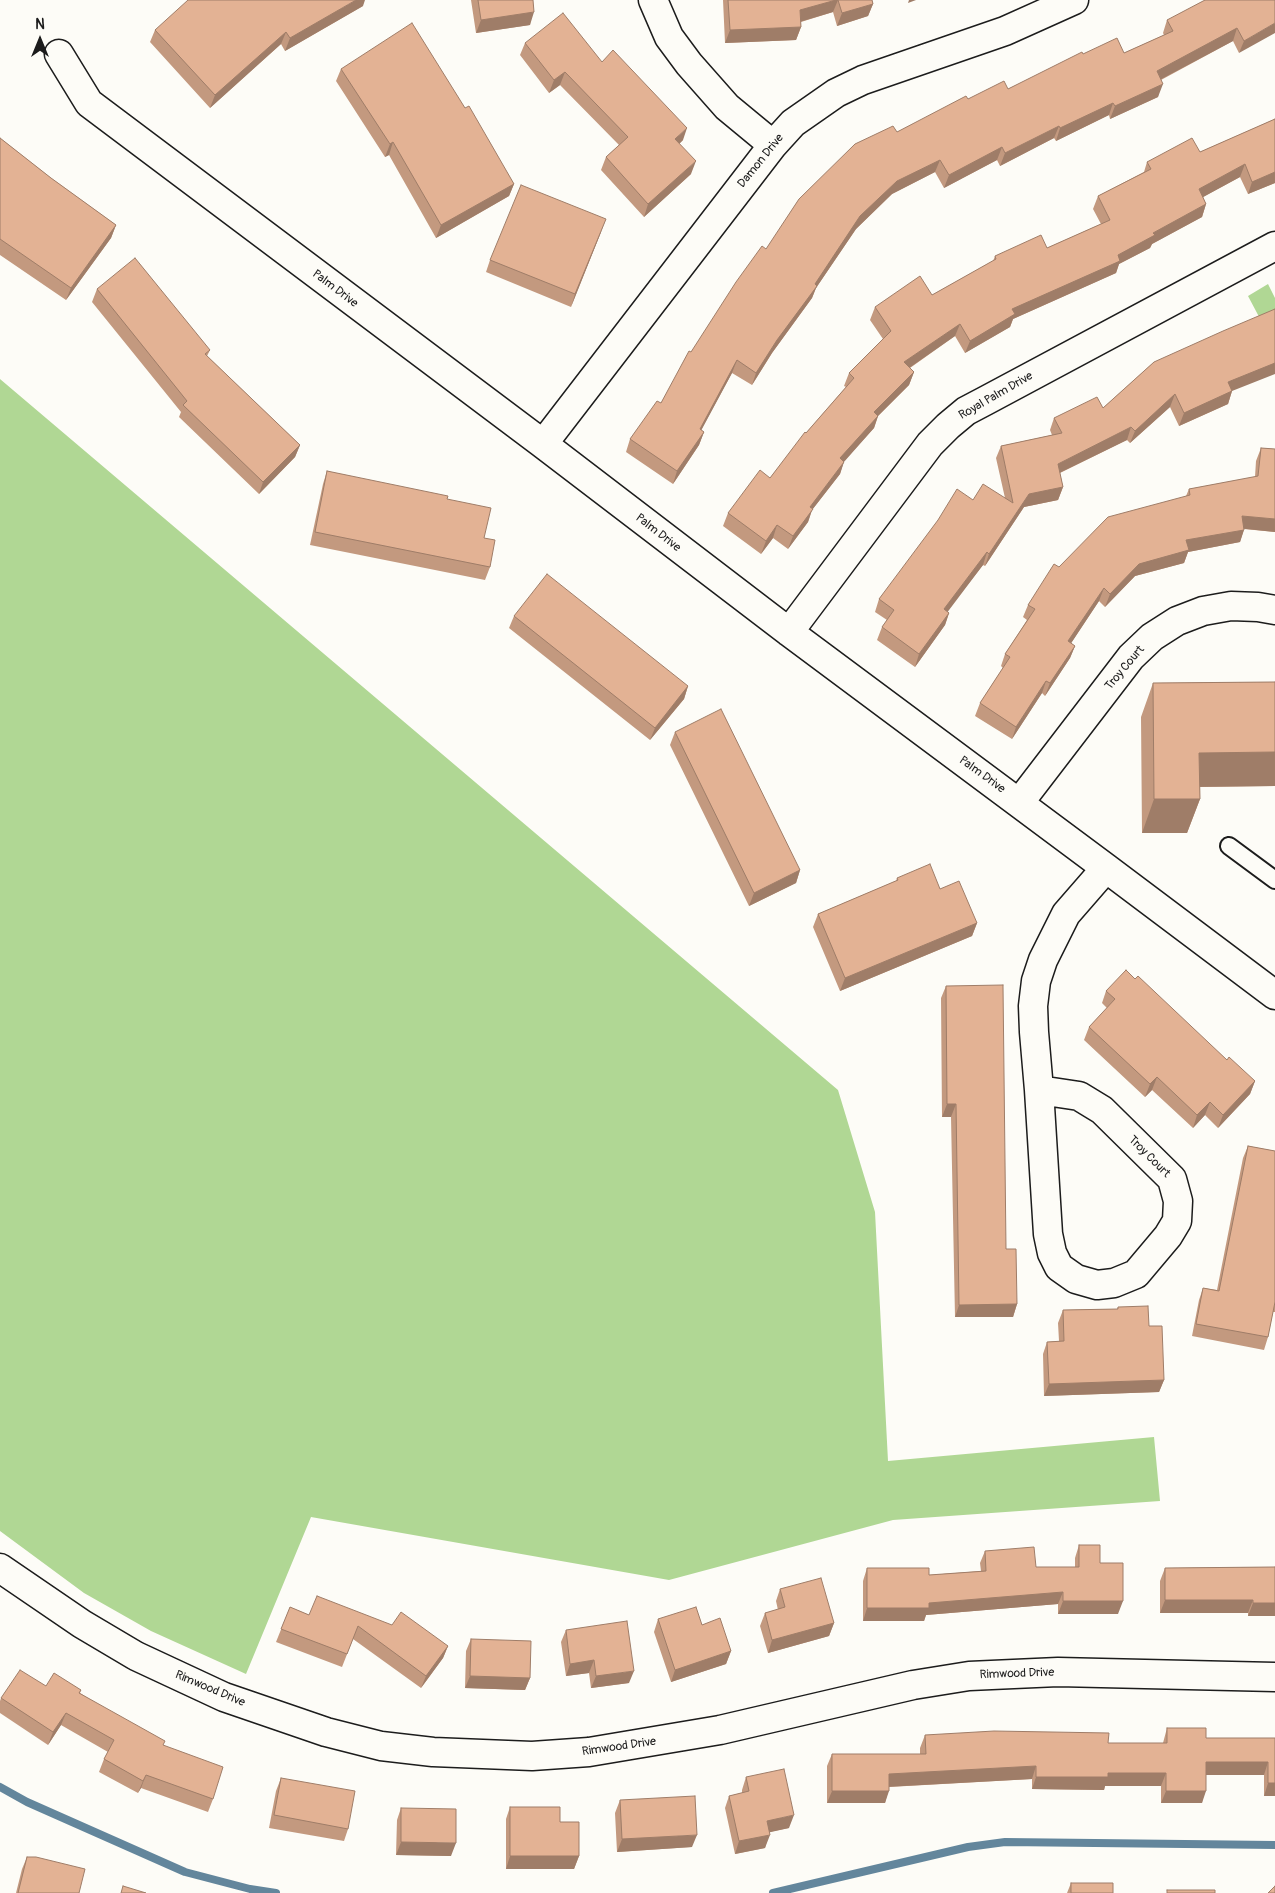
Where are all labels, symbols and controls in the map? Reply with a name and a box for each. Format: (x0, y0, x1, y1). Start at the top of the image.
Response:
north arrow (15, 15, 65, 65)
text: N (35, 16, 45, 33)
street label: Damon Drive (735, 131, 787, 191)
street label: Palm Drive (309, 267, 361, 311)
street label: Royal Palm Drive (956, 369, 1036, 423)
street label: Palm Drive (633, 511, 683, 555)
street label: Troy Court (1102, 643, 1148, 693)
street label: Palm Drive (956, 753, 1008, 797)
street label: Troy Court (1125, 1133, 1173, 1181)
street label: Rimwood Drive (979, 1666, 1055, 1682)
street label: Rimwood Drive (173, 1668, 247, 1710)
street label: Rimwood Drive (581, 1735, 657, 1759)

